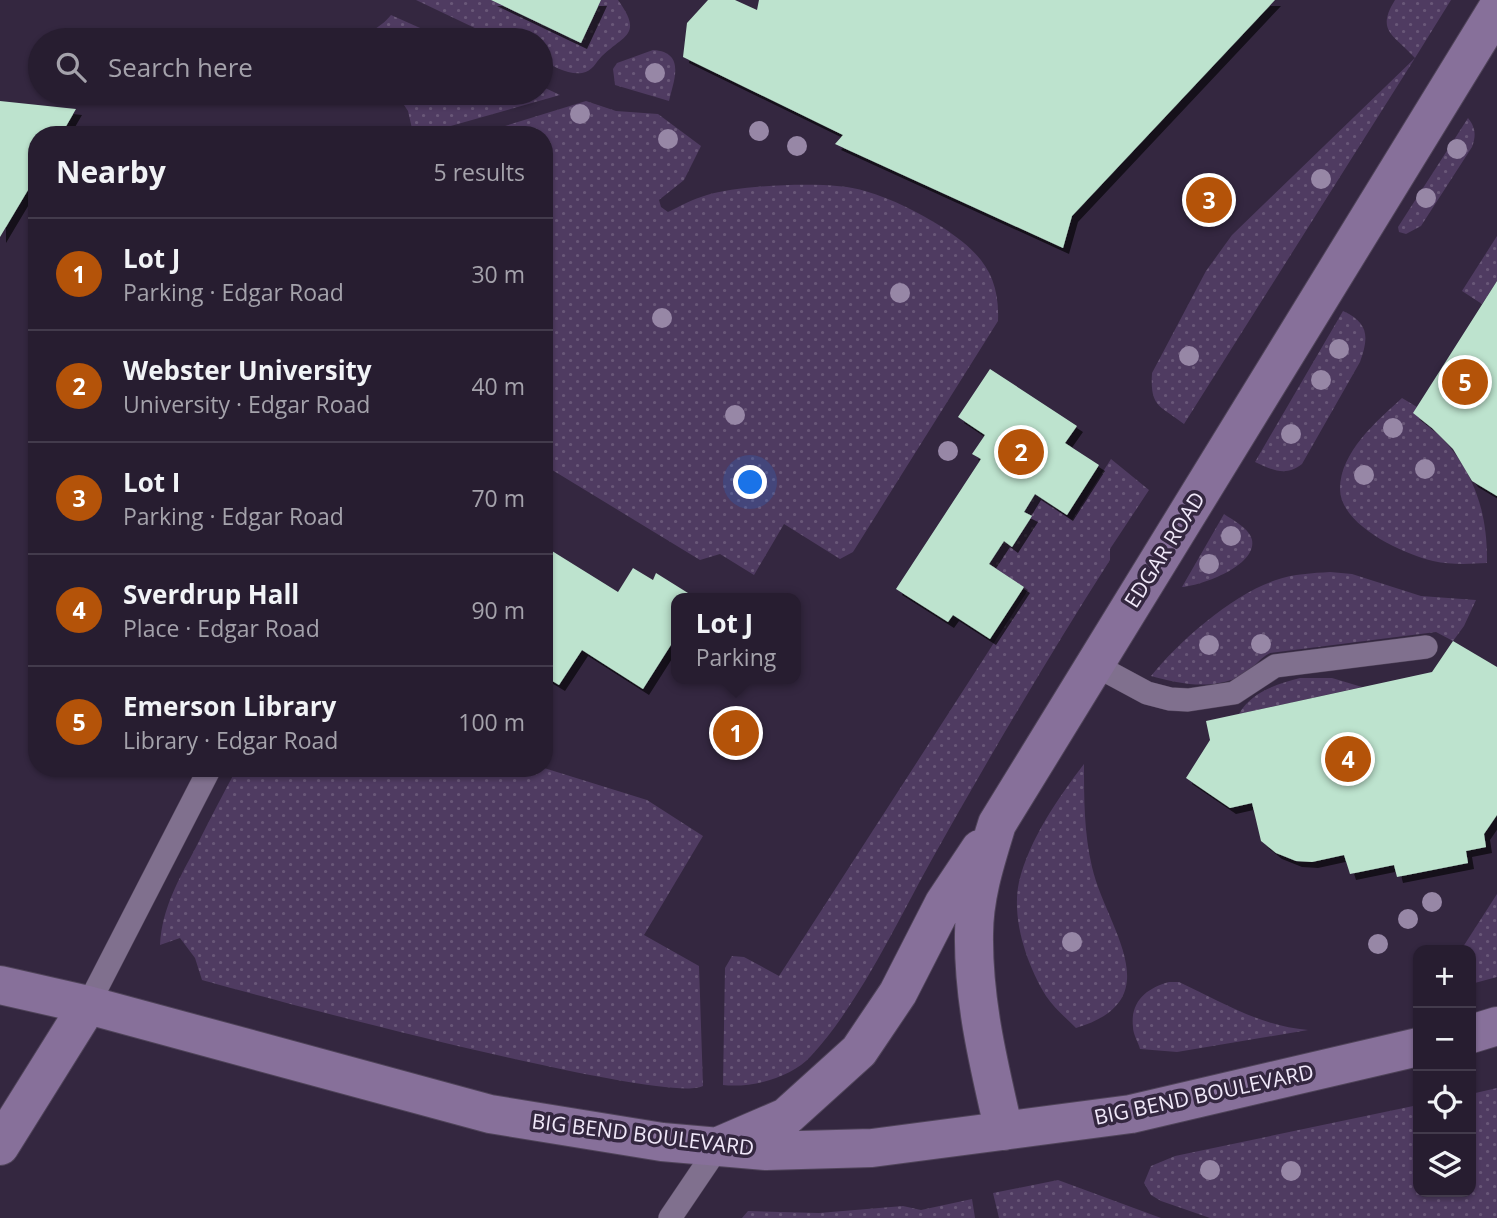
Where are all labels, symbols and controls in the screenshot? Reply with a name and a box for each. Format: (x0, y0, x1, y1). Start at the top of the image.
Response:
search box (28, 28, 553, 105)
icon: search (52, 48, 90, 86)
text: Search here (108, 49, 253, 85)
text: Nearby (56, 151, 166, 192)
text: 5 results (434, 156, 525, 188)
pin: 3 (1186, 174, 1232, 226)
text: Lot J (123, 240, 180, 276)
text: 1 (72, 258, 86, 290)
text: 30 m (471, 258, 525, 290)
text: Parking · Edgar Road (123, 276, 344, 308)
text: Webster University (123, 352, 372, 388)
pin: 5 (1442, 356, 1488, 408)
text: 2 (72, 370, 86, 402)
text: 40 m (471, 370, 525, 402)
text: University · Edgar Road (123, 388, 370, 420)
pin: 2 (998, 426, 1044, 478)
text: Lot I (123, 464, 180, 500)
your location (733, 465, 767, 499)
text: 3 (72, 482, 86, 514)
text: 70 m (471, 482, 525, 514)
street label: EDGAR ROAD (1117, 486, 1211, 613)
text: Parking · Edgar Road (123, 500, 344, 532)
text: Sverdrup Hall (123, 576, 299, 612)
popup (671, 593, 801, 684)
text: 4 (72, 594, 86, 626)
text: 90 m (471, 594, 525, 626)
text: Lot J (696, 605, 753, 641)
text: Place · Edgar Road (123, 612, 320, 644)
text: Parking (696, 641, 776, 673)
text: Emerson Library (123, 688, 336, 724)
text: 5 (72, 706, 86, 738)
text: 100 m (458, 706, 525, 738)
pin: 1 (713, 707, 759, 759)
text: Library · Edgar Road (123, 724, 338, 756)
pin: 4 (1325, 733, 1371, 785)
map controls (1413, 945, 1476, 1197)
button: + (1413, 945, 1476, 1008)
button: − (1413, 1008, 1476, 1071)
street label: BIG BEND BOULEVARD (1091, 1057, 1316, 1131)
button: locate (1413, 1071, 1476, 1134)
street label: BIG BEND BOULEVARD (530, 1106, 756, 1162)
button: layers (1413, 1134, 1476, 1197)

